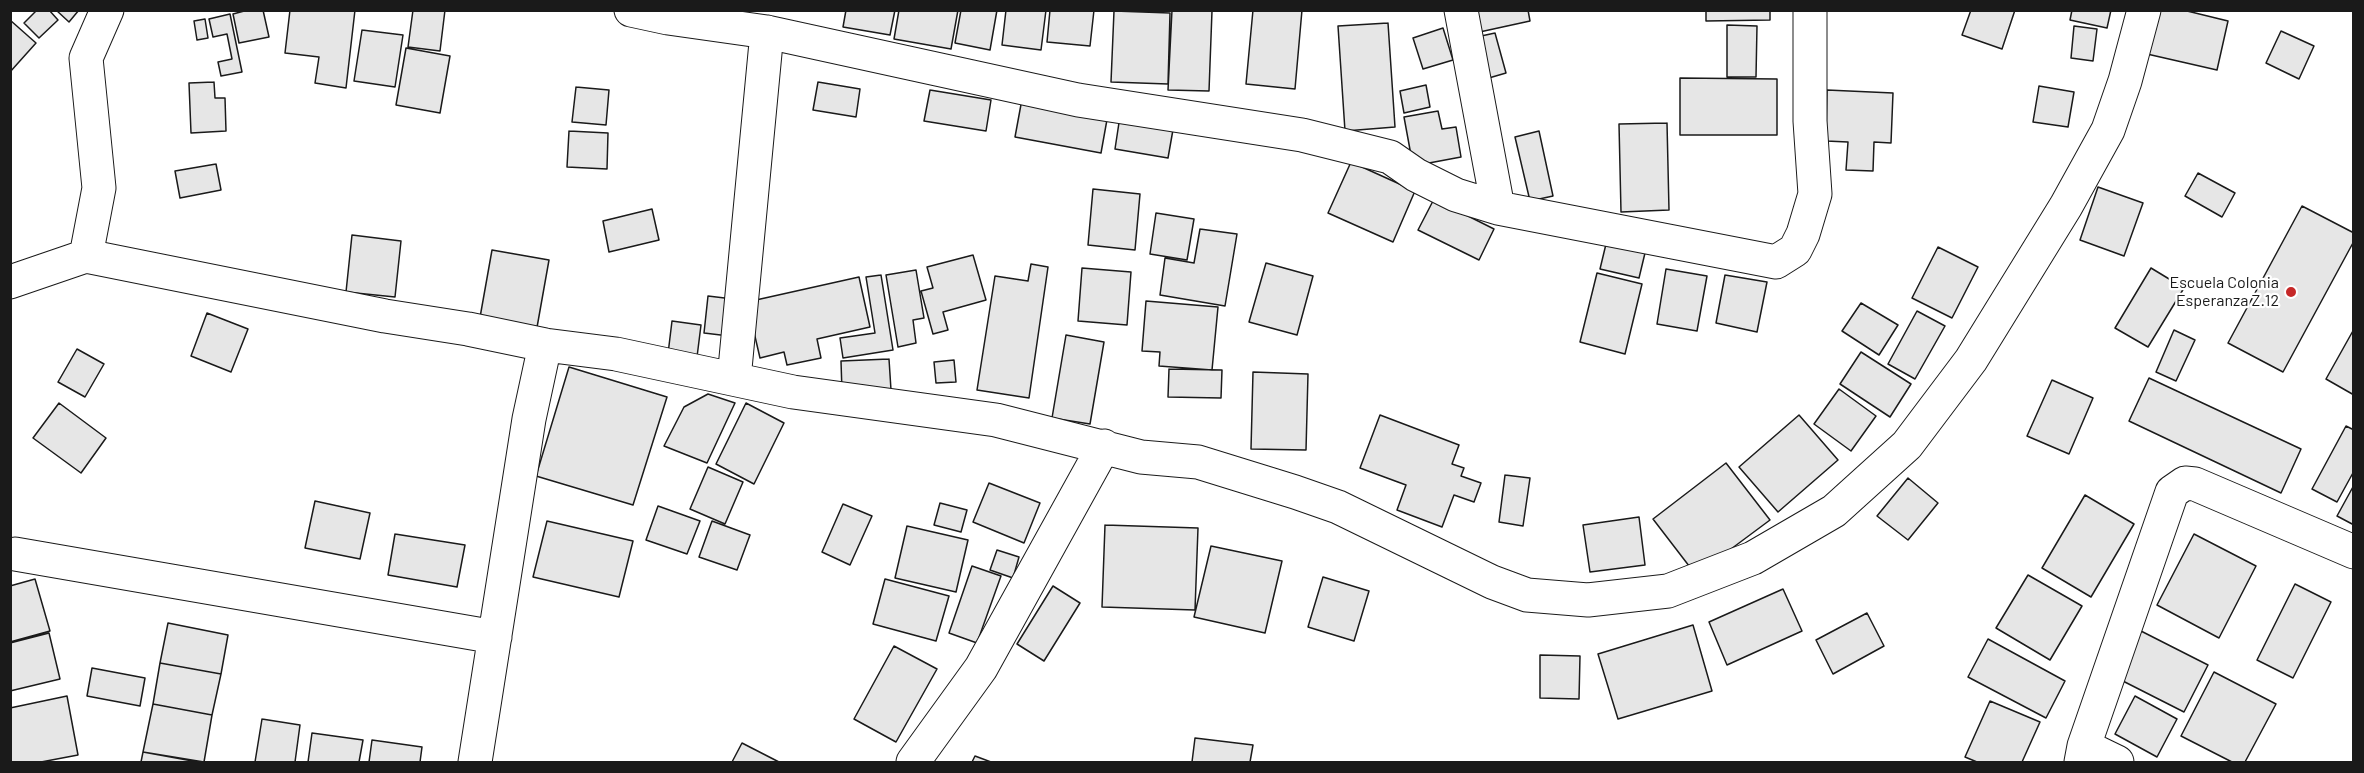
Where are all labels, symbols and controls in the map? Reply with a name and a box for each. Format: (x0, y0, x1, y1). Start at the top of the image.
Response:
place label: Escuela Colonia Esperanza Z.12 (2169, 273, 2279, 311)
marker: Escuela Colonia Esperanza Z.12 (2284, 285, 2298, 299)

